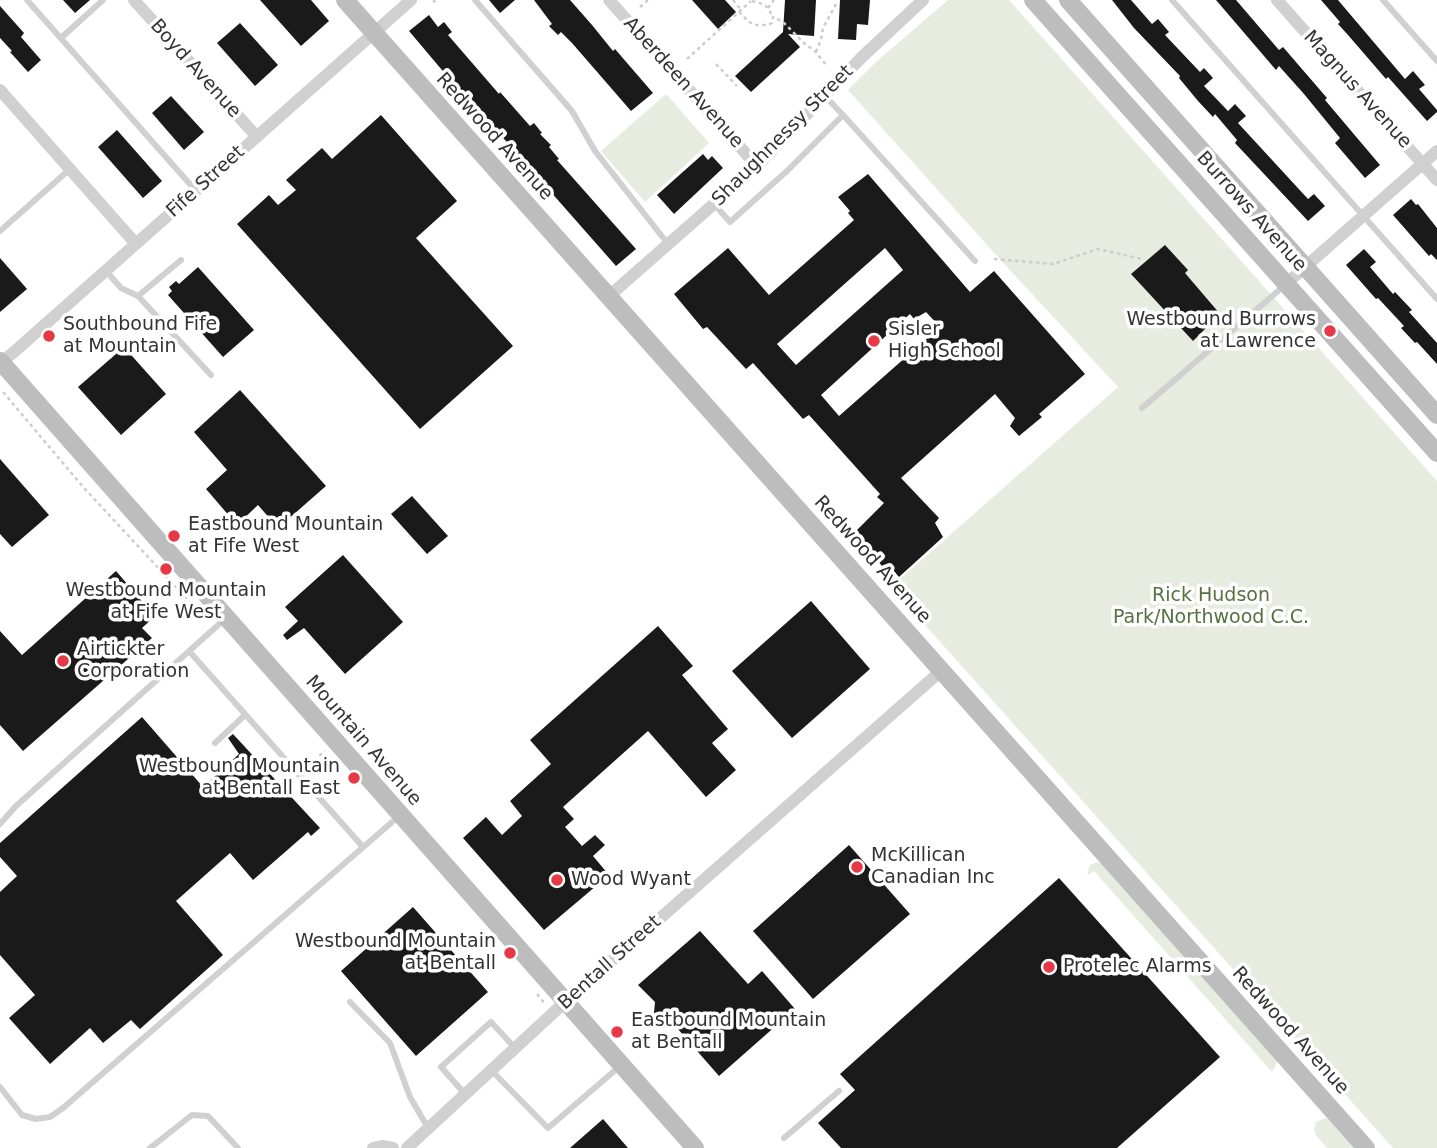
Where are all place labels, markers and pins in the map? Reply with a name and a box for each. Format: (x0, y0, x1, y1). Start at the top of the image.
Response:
place label: Westbound Burrows at Lawrence (1126, 309, 1316, 353)
place label: Southbound Fife at Mountain (63, 314, 217, 358)
place label: Sisler High School (888, 319, 1001, 363)
marker: Westbound Burrows at Lawrence (1322, 323, 1338, 339)
marker: Southbound Fife at Mountain (41, 328, 57, 344)
marker: Sisler High School (866, 333, 882, 349)
place label: Eastbound Mountain at Fife West (188, 514, 383, 558)
marker: Eastbound Mountain at Fife West (166, 528, 182, 544)
marker: Westbound Mountain at Fife West (158, 561, 174, 577)
place label: Westbound Mountain at Fife West (65, 580, 267, 624)
place label: Airtickter Corporation (77, 639, 189, 683)
marker: Airtickter Corporation (55, 653, 71, 669)
place label: Westbound Mountain at Bentall East (139, 756, 340, 800)
marker: Westbound Mountain at Bentall East (346, 770, 362, 786)
place label: McKillican Canadian Inc (871, 845, 995, 889)
marker: McKillican Canadian Inc (849, 859, 865, 875)
place label: Wood Wyant (571, 869, 691, 891)
marker: Wood Wyant (549, 872, 565, 888)
place label: Westbound Mountain at Bentall (295, 931, 496, 975)
marker: Westbound Mountain at Bentall (502, 945, 518, 961)
place label: Protelec Alarms (1063, 956, 1212, 978)
marker: Protelec Alarms (1041, 959, 1057, 975)
place label: Eastbound Mountain at Bentall (631, 1010, 826, 1054)
marker: Eastbound Mountain at Bentall (609, 1024, 625, 1040)

